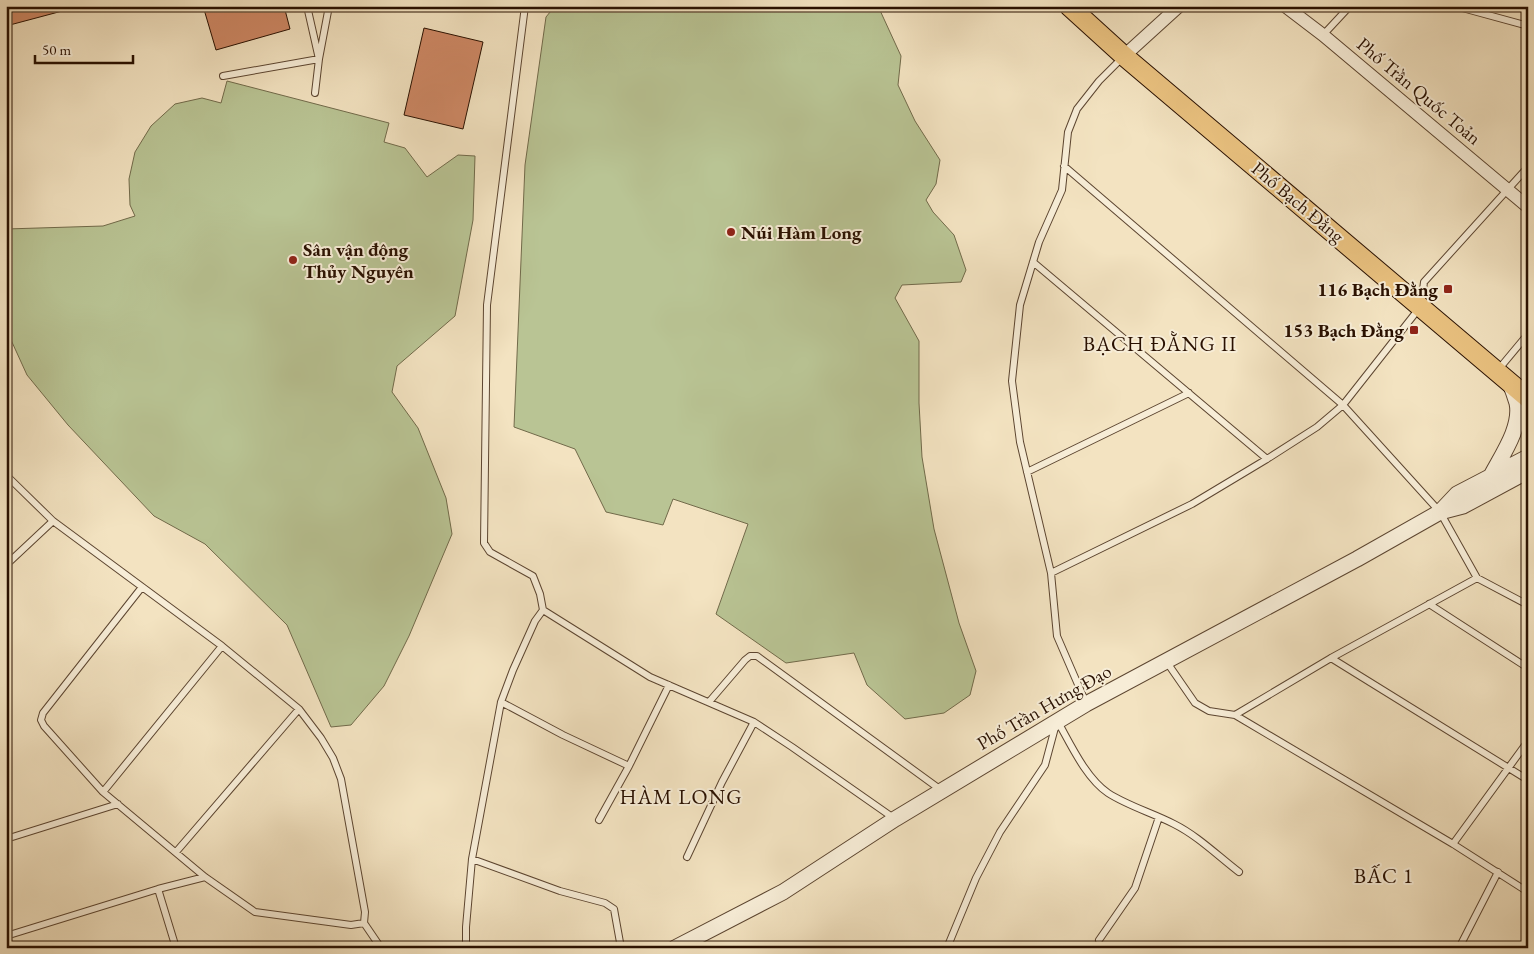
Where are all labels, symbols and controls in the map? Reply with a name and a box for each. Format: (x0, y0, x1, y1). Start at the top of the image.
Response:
scale bar (35, 32, 132, 64)
street label: Phố Trần Quốc Toản (1352, 32, 1486, 150)
text: 50 m (42, 40, 71, 59)
street label: Phố Bạch Đằng (1246, 156, 1350, 249)
place label: Núi Hàm Long (741, 220, 862, 245)
marker: Núi Hàm Long (725, 226, 737, 238)
place label: Sân vận động Thủy Nguyên (303, 237, 414, 284)
marker: Sân vận động Thủy Nguyên (287, 254, 299, 266)
place label: 116 Bạch Đằng (1317, 277, 1438, 302)
marker: 116 Bạch Đằng (1442, 283, 1454, 295)
place label: 153 Bạch Đằng (1283, 318, 1404, 343)
marker: 153 Bạch Đằng (1408, 324, 1420, 336)
district label: BẠCH ĐẰNG II (1083, 330, 1237, 357)
street label: Phố Trần Hưng Đạo (972, 658, 1116, 756)
district label: HÀM LONG (620, 783, 742, 810)
district label: BẤC 1 (1354, 862, 1414, 889)

